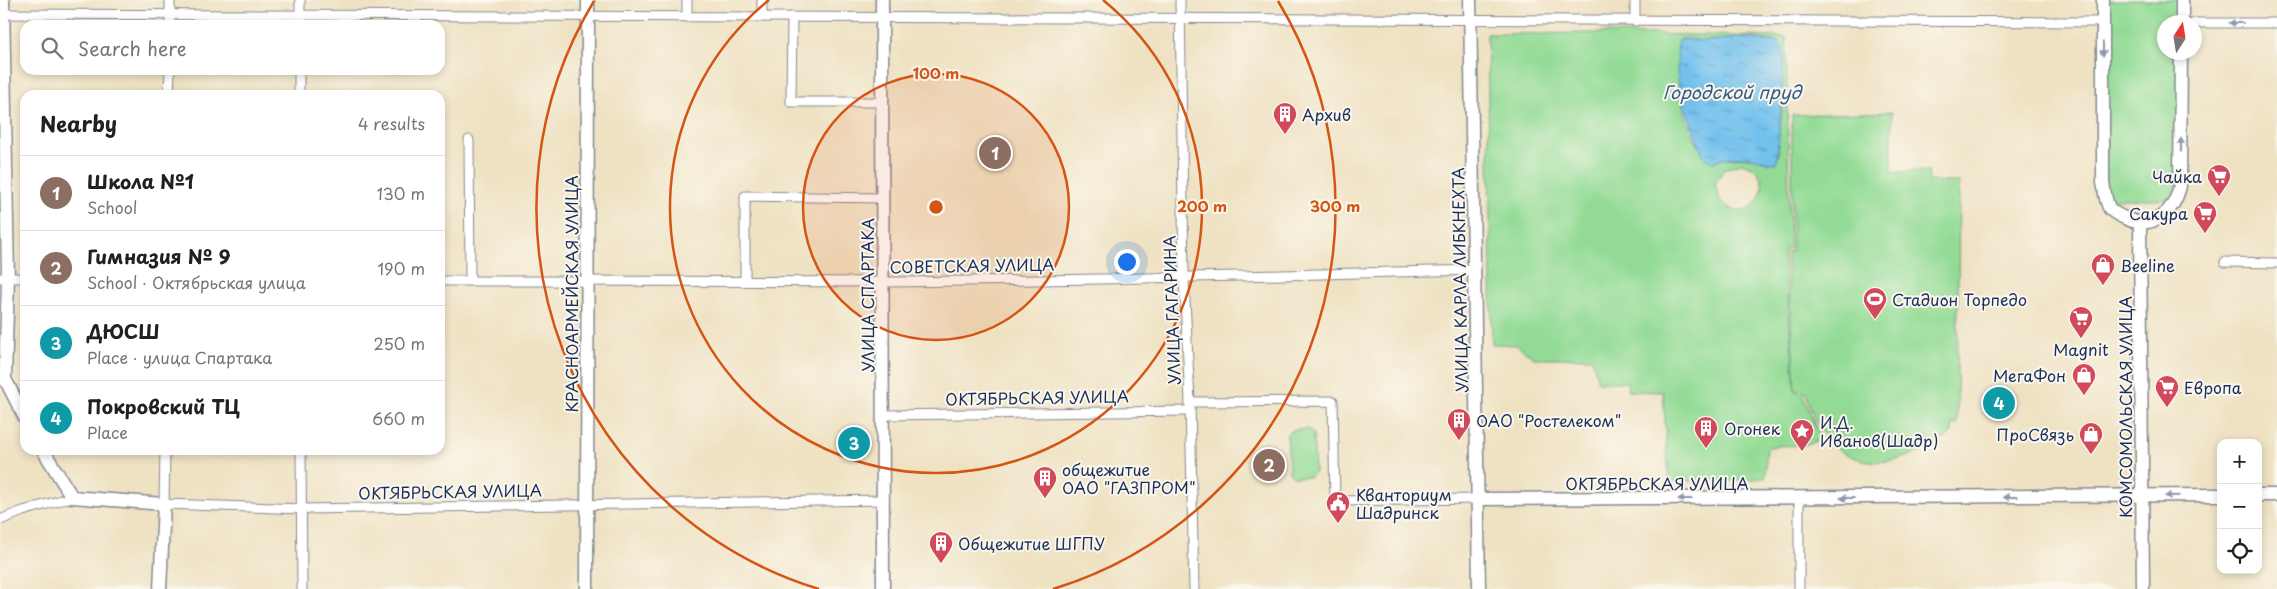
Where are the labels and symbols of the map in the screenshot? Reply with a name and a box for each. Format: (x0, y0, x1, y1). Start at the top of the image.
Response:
north arrow (2157, 15, 2202, 60)
one-way arrow (2227, 19, 2243, 27)
one-way arrow (2099, 41, 2107, 57)
text: 100 m (913, 61, 959, 84)
water label: Городской пруд (1663, 78, 1803, 105)
building icon: Архив (1272, 101, 1298, 135)
place label: Архив (1302, 102, 1351, 126)
pin: 1 (979, 134, 1011, 172)
one-way arrow (2177, 137, 2185, 153)
supermarket icon: Чайка (2206, 163, 2232, 197)
place label: Чайка (2152, 164, 2202, 188)
street label: УЛИЦА КАРЛА ЛИБКНЕХТА (1445, 167, 1473, 393)
street label: КРАСНОАРМЕЙСКАЯ УЛИЦА (559, 175, 583, 413)
text: 200 m (1177, 194, 1227, 217)
text: 300 m (1310, 194, 1360, 217)
centre of rings (927, 198, 945, 216)
supermarket icon: Сакура (2192, 200, 2218, 234)
place label: Сакура (2129, 201, 2188, 225)
street label: УЛИЦА СПАРТАКА (855, 218, 879, 372)
street label: УЛИЦА ГАГАРИНА (1156, 235, 1186, 385)
your location (1114, 249, 1140, 275)
street label: СОВЕТСКАЯ УЛИЦА (889, 252, 1055, 278)
shop icon: Beeline (2090, 252, 2116, 286)
place label: Beeline (2120, 253, 2175, 277)
sports icon: Стадион Торпедо (1862, 286, 1888, 320)
place label: Стадион Торпедо (1892, 287, 2027, 311)
street label: КОМСОМОЛЬСКАЯ УЛИЦА (2113, 296, 2137, 518)
supermarket icon: Magnit (2068, 305, 2094, 339)
place label: Magnit (2053, 337, 2109, 361)
shop icon: МегаФон (2071, 362, 2097, 396)
place label: МегаФон (1993, 363, 2066, 387)
supermarket icon: Европа (2154, 374, 2180, 408)
place label: Европа (2184, 375, 2242, 399)
street label: ОКТЯБРЬСКАЯ УЛИЦА (945, 383, 1129, 411)
pin: 4 (1983, 384, 2015, 422)
building icon: ОАО "Ростелеком" (1446, 407, 1472, 441)
place label: ОАО "Ростелеком" (1476, 408, 1621, 432)
place label: И.Д. Иванов(Шадр) (1820, 410, 1939, 452)
building icon: Огонек (1693, 415, 1719, 449)
place label: Огонек (1724, 416, 1781, 440)
place icon: И.Д. Иванов(Шадр) (1789, 418, 1815, 452)
shop icon: ПроСвязь (2078, 421, 2104, 455)
place label: ПроСвязь (1997, 422, 2074, 446)
pin: 3 (838, 424, 870, 462)
pin: 2 (1253, 446, 1285, 484)
place label: общежитие ОАО "ГАЗПРОМ" (1062, 457, 1196, 499)
building icon: общежитие ОАО "ГАЗПРОМ" (1032, 465, 1058, 499)
street label: ОКТЯБРЬСКАЯ УЛИЦА (1565, 471, 1749, 495)
street label: ОКТЯБРЬСКАЯ УЛИЦА (358, 477, 542, 505)
place label: Кванториум Шадринск (1356, 482, 1452, 524)
public building icon: Кванториум Шадринск (1325, 490, 1351, 524)
one-way arrow (2164, 492, 2180, 500)
one-way arrow (2001, 493, 2017, 501)
one-way arrow (1839, 494, 1855, 502)
one-way arrow (1676, 495, 1692, 503)
building icon: Общежитие ШГПУ (928, 530, 954, 564)
place label: Общежитие ШГПУ (958, 531, 1105, 555)

